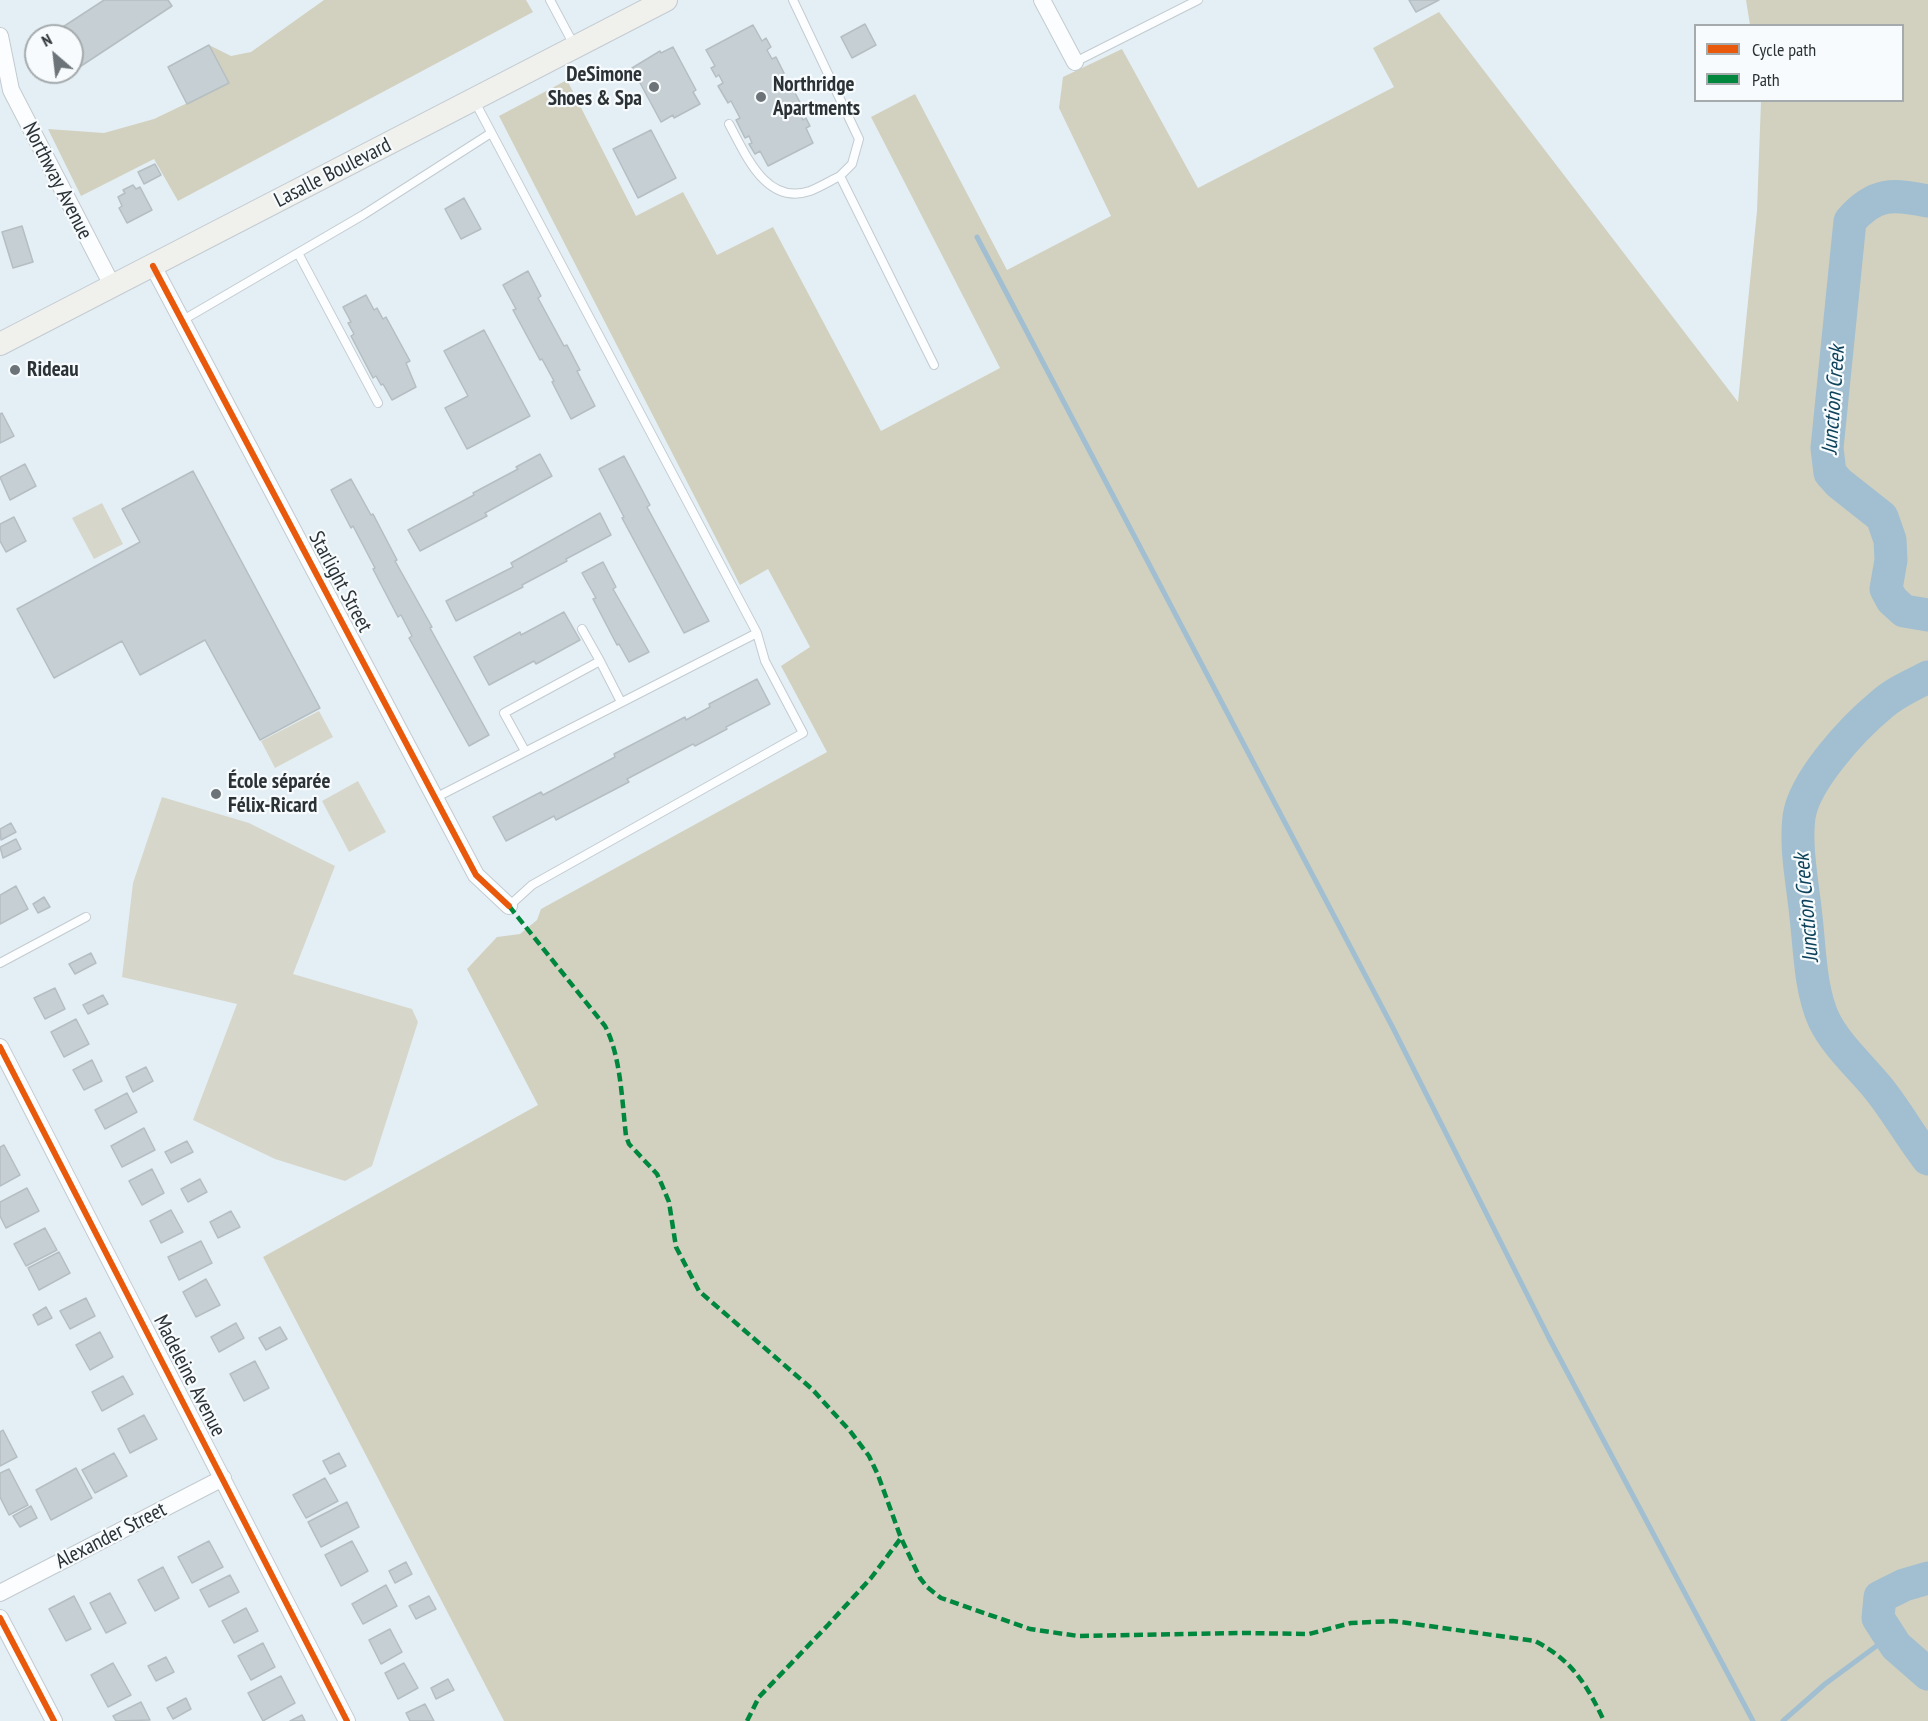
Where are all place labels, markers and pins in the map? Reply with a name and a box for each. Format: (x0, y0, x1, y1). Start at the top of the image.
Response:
place label: DeSimone Shoes & Spa (548, 62, 642, 112)
place label: Northridge Apartments (773, 72, 860, 122)
marker: DeSimone Shoes & Spa (647, 80, 661, 94)
marker: Northridge Apartments (754, 90, 768, 104)
place label: Rideau (27, 357, 79, 383)
marker: Rideau (8, 363, 22, 377)
place label: École séparée Félix-Ricard (228, 769, 330, 819)
marker: École séparée Félix-Ricard (209, 787, 223, 801)

